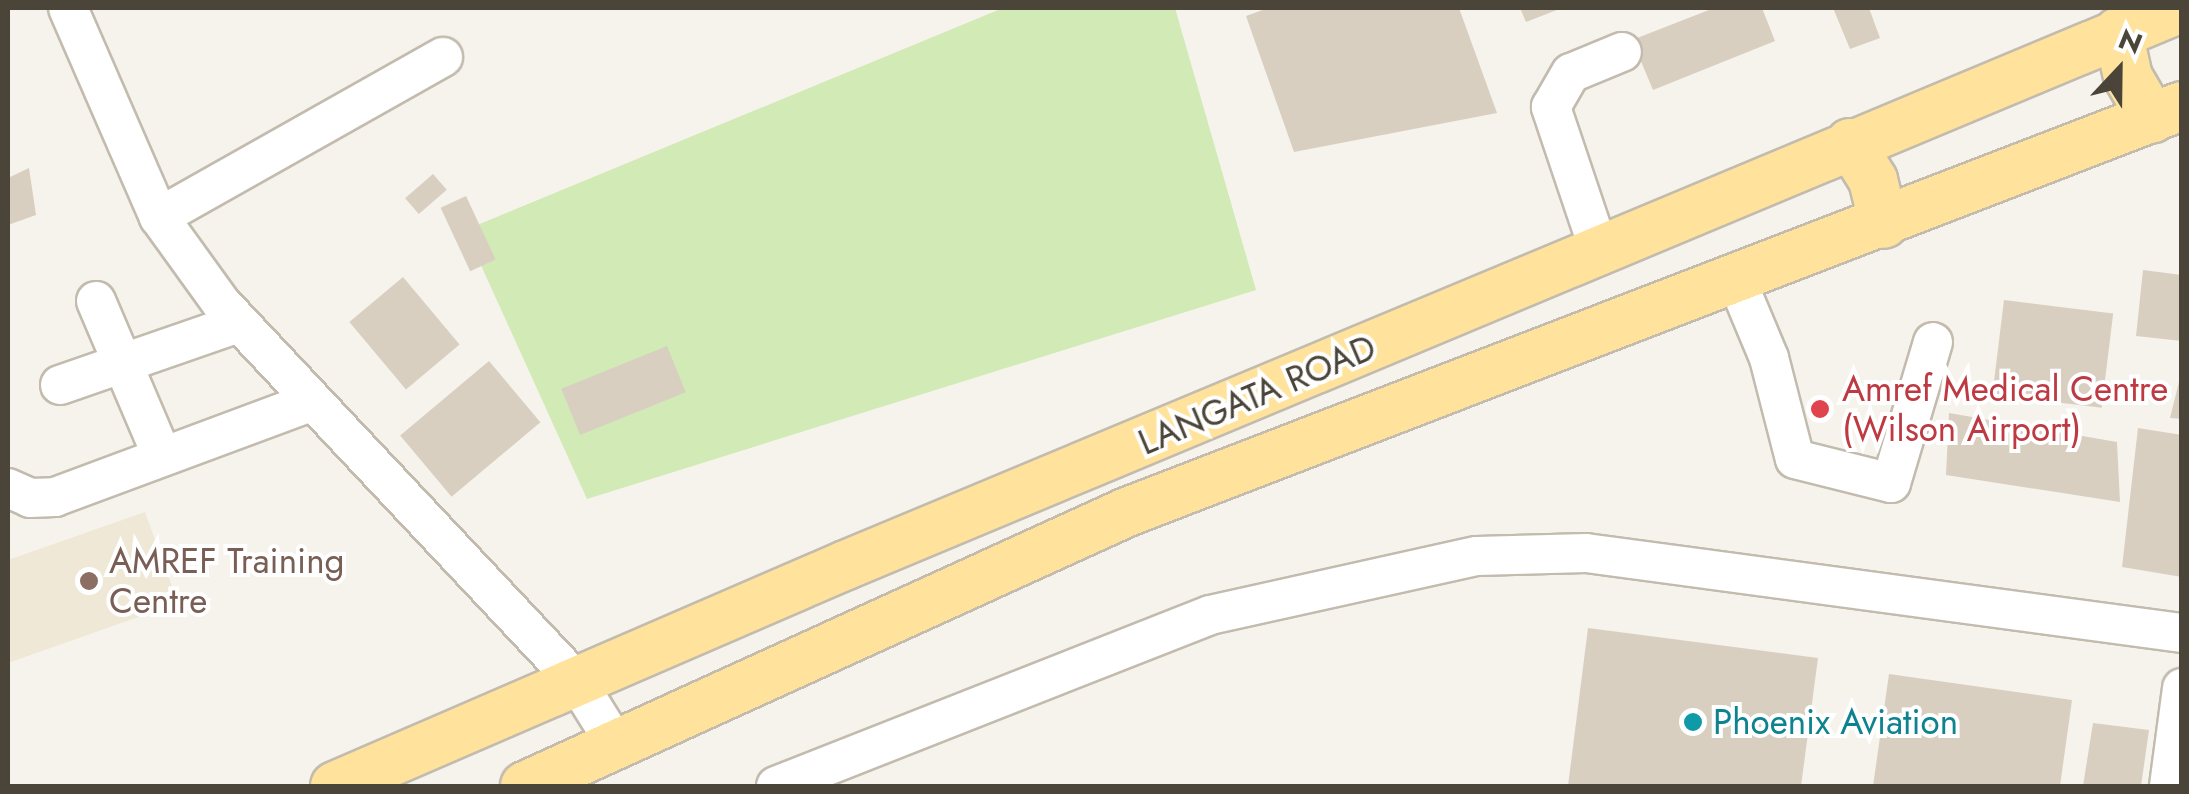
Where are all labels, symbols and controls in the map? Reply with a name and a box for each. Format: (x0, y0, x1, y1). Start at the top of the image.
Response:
text: N (2112, 19, 2148, 65)
north arrow (2069, 20, 2169, 120)
street label: LANGATA ROAD (1132, 326, 1382, 464)
place label: Amref Medical Centre (Wilson Airport) (1842, 368, 2168, 450)
marker: Amref Medical Centre (Wilson Airport) (1807, 396, 1833, 422)
place label: AMREF Training Centre (109, 540, 345, 622)
marker: AMREF Training Centre (78, 570, 100, 592)
place label: Phoenix Aviation (1713, 701, 1958, 743)
marker: Phoenix Aviation (1682, 711, 1704, 733)

